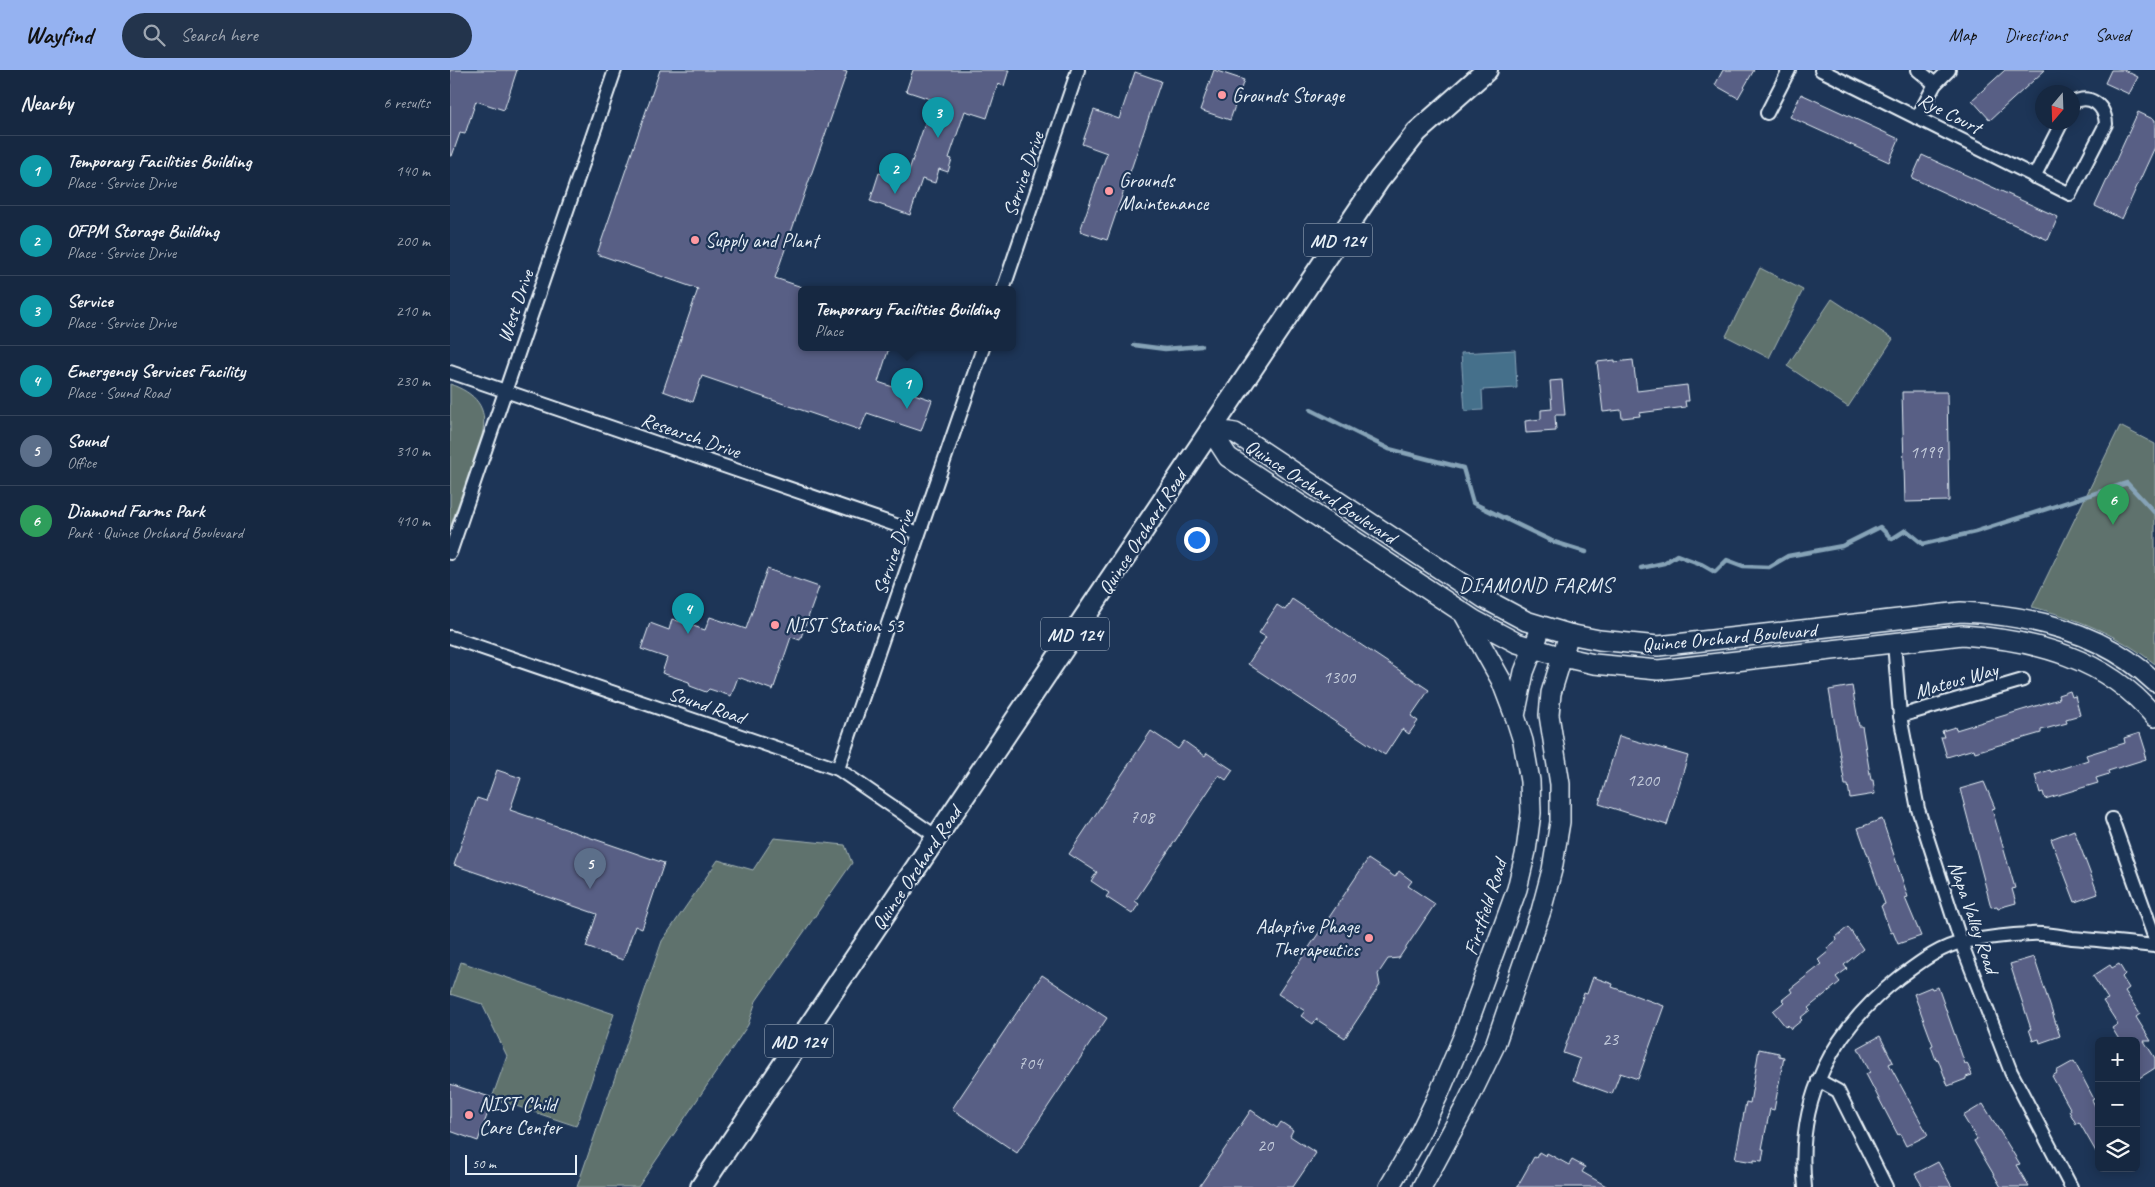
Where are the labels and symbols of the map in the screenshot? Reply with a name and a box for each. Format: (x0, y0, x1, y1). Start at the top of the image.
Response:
place label: Grounds Storage (1232, 83, 1346, 108)
north arrow (2035, 85, 2080, 130)
street label: Rye Court (1914, 87, 1988, 141)
marker: Grounds Storage (1216, 89, 1228, 101)
pin: 3 (922, 97, 954, 138)
street label: Service Drive (997, 127, 1050, 220)
pin: 2 (879, 153, 911, 194)
place label: Grounds Maintenance (1119, 168, 1210, 216)
marker: Grounds Maintenance (1103, 185, 1115, 197)
road number: MD 124 (1304, 224, 1372, 256)
place label: Supply and Plant (705, 228, 822, 253)
marker: Supply and Plant (689, 234, 701, 246)
street label: West Drive (491, 265, 540, 346)
pin: 1 (891, 368, 923, 409)
street label: Research Drive (638, 407, 745, 465)
street label: Quince Orchard Boulevard (1241, 433, 1404, 551)
house number: 1199 (1910, 441, 1944, 463)
street label: Quince Orchard Road (1093, 462, 1194, 600)
pin: 6 (2097, 484, 2129, 525)
street label: Service Drive (867, 505, 920, 598)
your location (1184, 527, 1210, 553)
district label: DIAMOND FARMS (1459, 572, 1616, 598)
pin: 4 (672, 593, 704, 634)
place label: NIST Station 53 (785, 613, 905, 638)
street label: Quince Orchard Boulevard (1641, 617, 1820, 658)
road number: MD 124 (1041, 618, 1109, 650)
marker: NIST Station 53 (769, 619, 781, 631)
street label: Mateus Way (1912, 656, 2003, 704)
house number: 1300 (1323, 666, 1357, 688)
street label: Sound Road (665, 681, 751, 731)
house number: 1200 (1627, 769, 1661, 791)
street label: Quince Orchard Road (866, 799, 969, 935)
house number: 708 (1130, 806, 1156, 828)
pin: 5 (574, 848, 606, 889)
street label: Firstfield Road (1458, 853, 1514, 958)
street label: Napa Valley Road (1943, 858, 2005, 979)
place label: Adaptive Phage Therapeutics (1256, 914, 1361, 962)
marker: Adaptive Phage Therapeutics (1363, 932, 1375, 944)
road number: MD 124 (765, 1024, 833, 1058)
house number: 23 (1602, 1028, 1620, 1050)
house number: 704 (1018, 1052, 1044, 1074)
place label: NIST Child Care Center (479, 1092, 563, 1140)
marker: NIST Child Care Center (463, 1109, 475, 1121)
house number: 20 (1257, 1134, 1275, 1156)
scale bar (465, 1152, 578, 1175)

